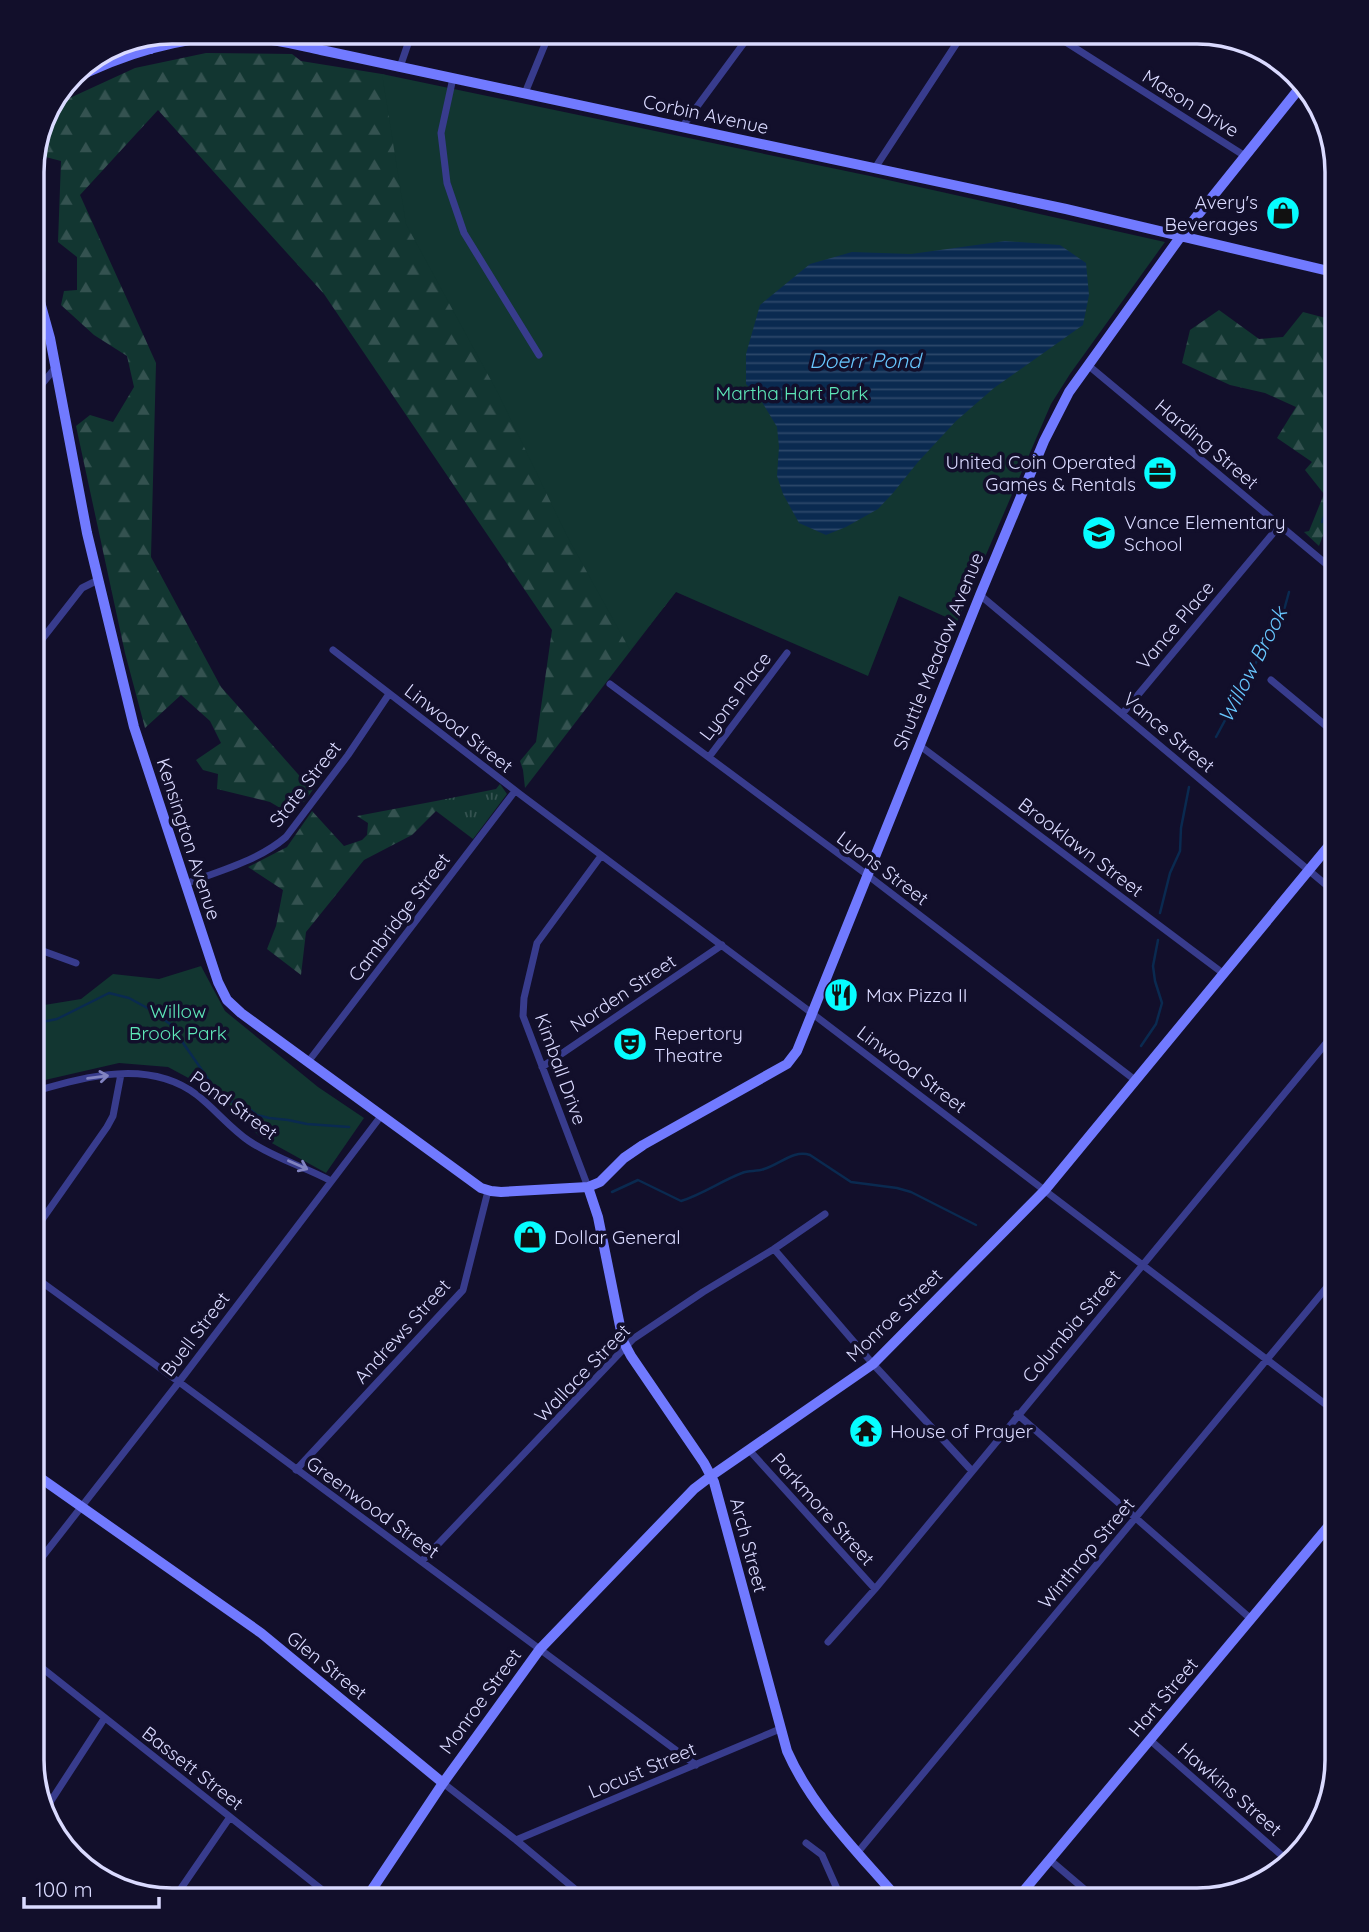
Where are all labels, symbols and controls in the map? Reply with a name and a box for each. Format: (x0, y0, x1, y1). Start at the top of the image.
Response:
street label: Mason Drive (1138, 64, 1244, 142)
street label: Corbin Avenue (641, 89, 771, 139)
place label: Avery's Beverages (1165, 190, 1258, 236)
shop icon: Avery's Beverages (1264, 194, 1302, 232)
water label: Doerr Pond (809, 347, 923, 373)
park label: Martha Hart Park (716, 381, 868, 405)
street label: Harding Street (1150, 394, 1264, 494)
place label: United Coin Operated Games & Rentals (946, 450, 1136, 496)
office icon: United Coin Operated Games & Rentals (1141, 454, 1179, 492)
place label: Vance Elementary School (1124, 510, 1285, 556)
school or university icon: Vance Elementary School (1080, 514, 1118, 552)
street label: Shuttle Meadow Avenue (887, 549, 989, 753)
street label: Vance Place (1131, 576, 1219, 674)
water label: Willow Brook (1212, 601, 1293, 727)
street label: Lyons Place (694, 647, 776, 745)
street label: Linwood Street (400, 678, 518, 778)
street label: Vance Street (1118, 687, 1220, 777)
street label: State Street (264, 736, 346, 832)
street label: Kensington Avenue (151, 755, 227, 923)
street label: Brooklawn Street (1014, 792, 1148, 902)
street label: Lyons Street (832, 826, 934, 910)
street label: Cambridge Street (343, 848, 455, 986)
street label: Norden Street (565, 949, 681, 1037)
restaurant icon: Max Pizza II (822, 976, 860, 1014)
place label: Max Pizza II (866, 983, 967, 1007)
park label: Willow Brook Park (129, 999, 227, 1045)
street label: Kimball Drive (530, 1010, 592, 1128)
street label: Linwood Street (852, 1020, 972, 1118)
place label: Repertory Theatre (654, 1021, 743, 1067)
theatre icon: Repertory Theatre (611, 1025, 649, 1063)
street label: Pond Street (186, 1065, 282, 1145)
one-way arrow (86, 1070, 109, 1083)
one-way arrow (286, 1159, 308, 1172)
shop icon: Dollar General (511, 1218, 549, 1256)
place label: Dollar General (554, 1225, 681, 1249)
street label: Monroe Street (841, 1263, 947, 1367)
street label: Columbia Street (1017, 1264, 1125, 1388)
street label: Andrews Street (349, 1274, 455, 1388)
street label: Buell Street (155, 1287, 235, 1381)
street label: Wallace Street (529, 1319, 635, 1427)
temple icon: House of Prayer (847, 1412, 885, 1450)
place label: House of Prayer (890, 1419, 1034, 1443)
street label: Parkmore Street (766, 1448, 880, 1570)
street label: Greenwood Street (302, 1451, 444, 1563)
street label: Winthrop Street (1033, 1493, 1139, 1613)
street label: Arch Street (725, 1495, 773, 1595)
street label: Glen Street (282, 1625, 372, 1705)
street label: Monroe Street (434, 1644, 526, 1758)
street label: Hart Street (1123, 1652, 1203, 1742)
street label: Bassett Street (137, 1721, 249, 1815)
street label: Locust Street (585, 1737, 699, 1803)
street label: Hawkins Street (1173, 1737, 1287, 1841)
scale bar (24, 1866, 159, 1910)
text: 100 m (35, 1876, 93, 1902)

